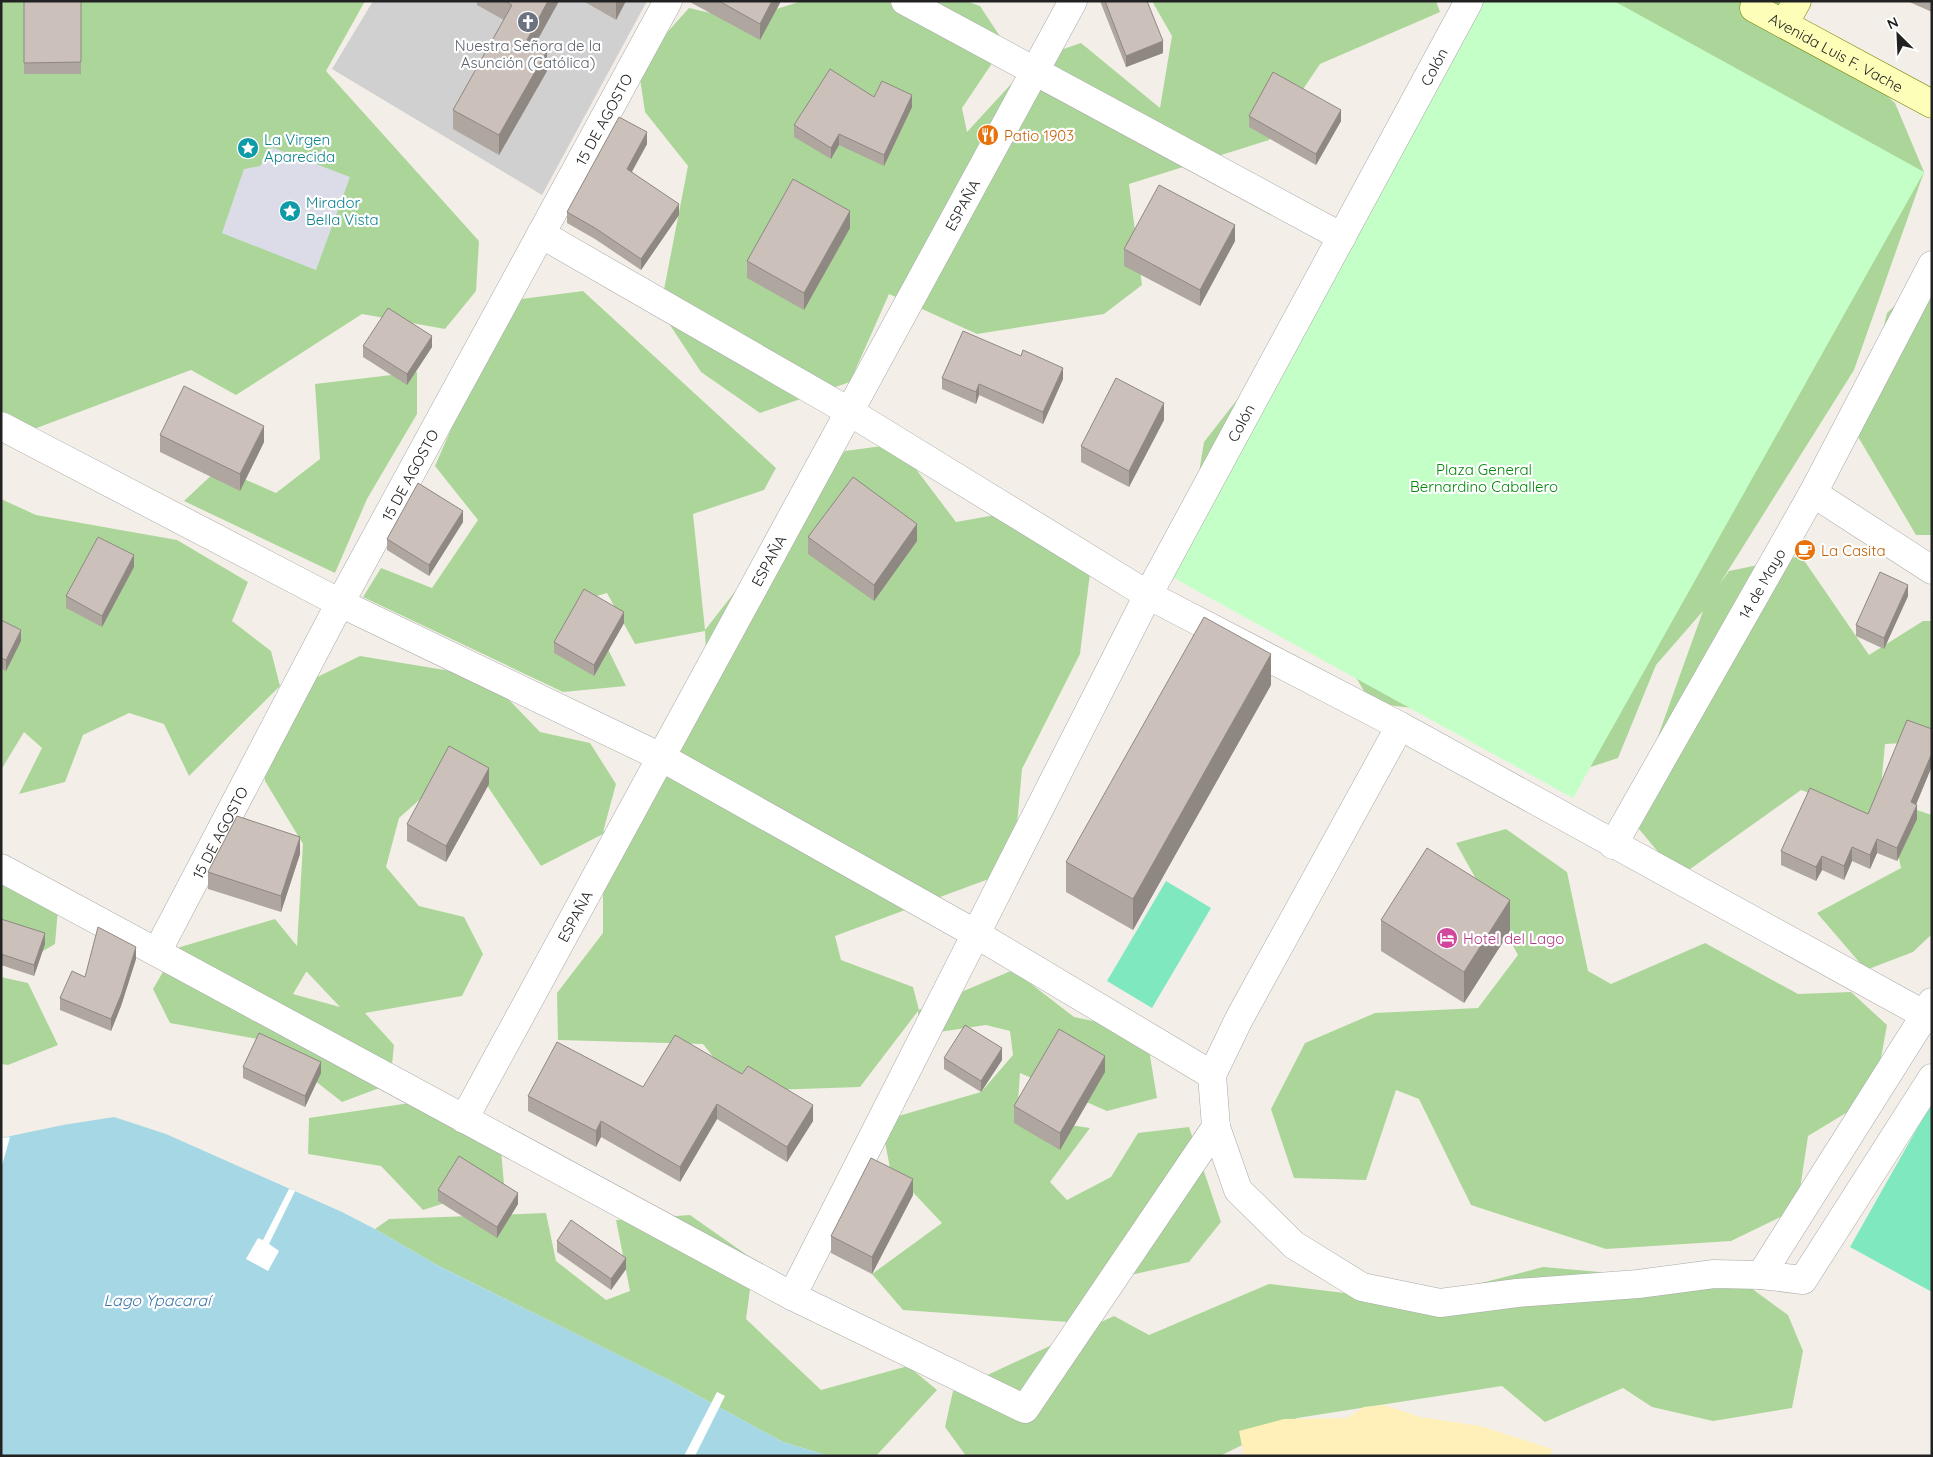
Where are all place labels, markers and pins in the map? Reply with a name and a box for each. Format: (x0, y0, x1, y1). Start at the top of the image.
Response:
church icon: Nuestra Señora de la Asunción (Católica) (516, 10, 540, 34)
place label: Nuestra Señora de la Asunción (Católica) (455, 36, 601, 72)
restaurant icon: Patio 1903 (976, 123, 1000, 147)
place label: Patio 1903 (1004, 126, 1074, 145)
place label: La Virgen Aparecida (264, 130, 335, 166)
place icon: La Virgen Aparecida (236, 136, 260, 160)
place label: Mirador Bella Vista (306, 193, 379, 229)
place icon: Mirador Bella Vista (278, 199, 302, 223)
cafe icon: La Casita (1793, 538, 1817, 562)
place label: La Casita (1821, 541, 1885, 560)
hotel icon: Hotel del Lago (1435, 926, 1459, 950)
place label: Hotel del Lago (1463, 929, 1564, 948)

